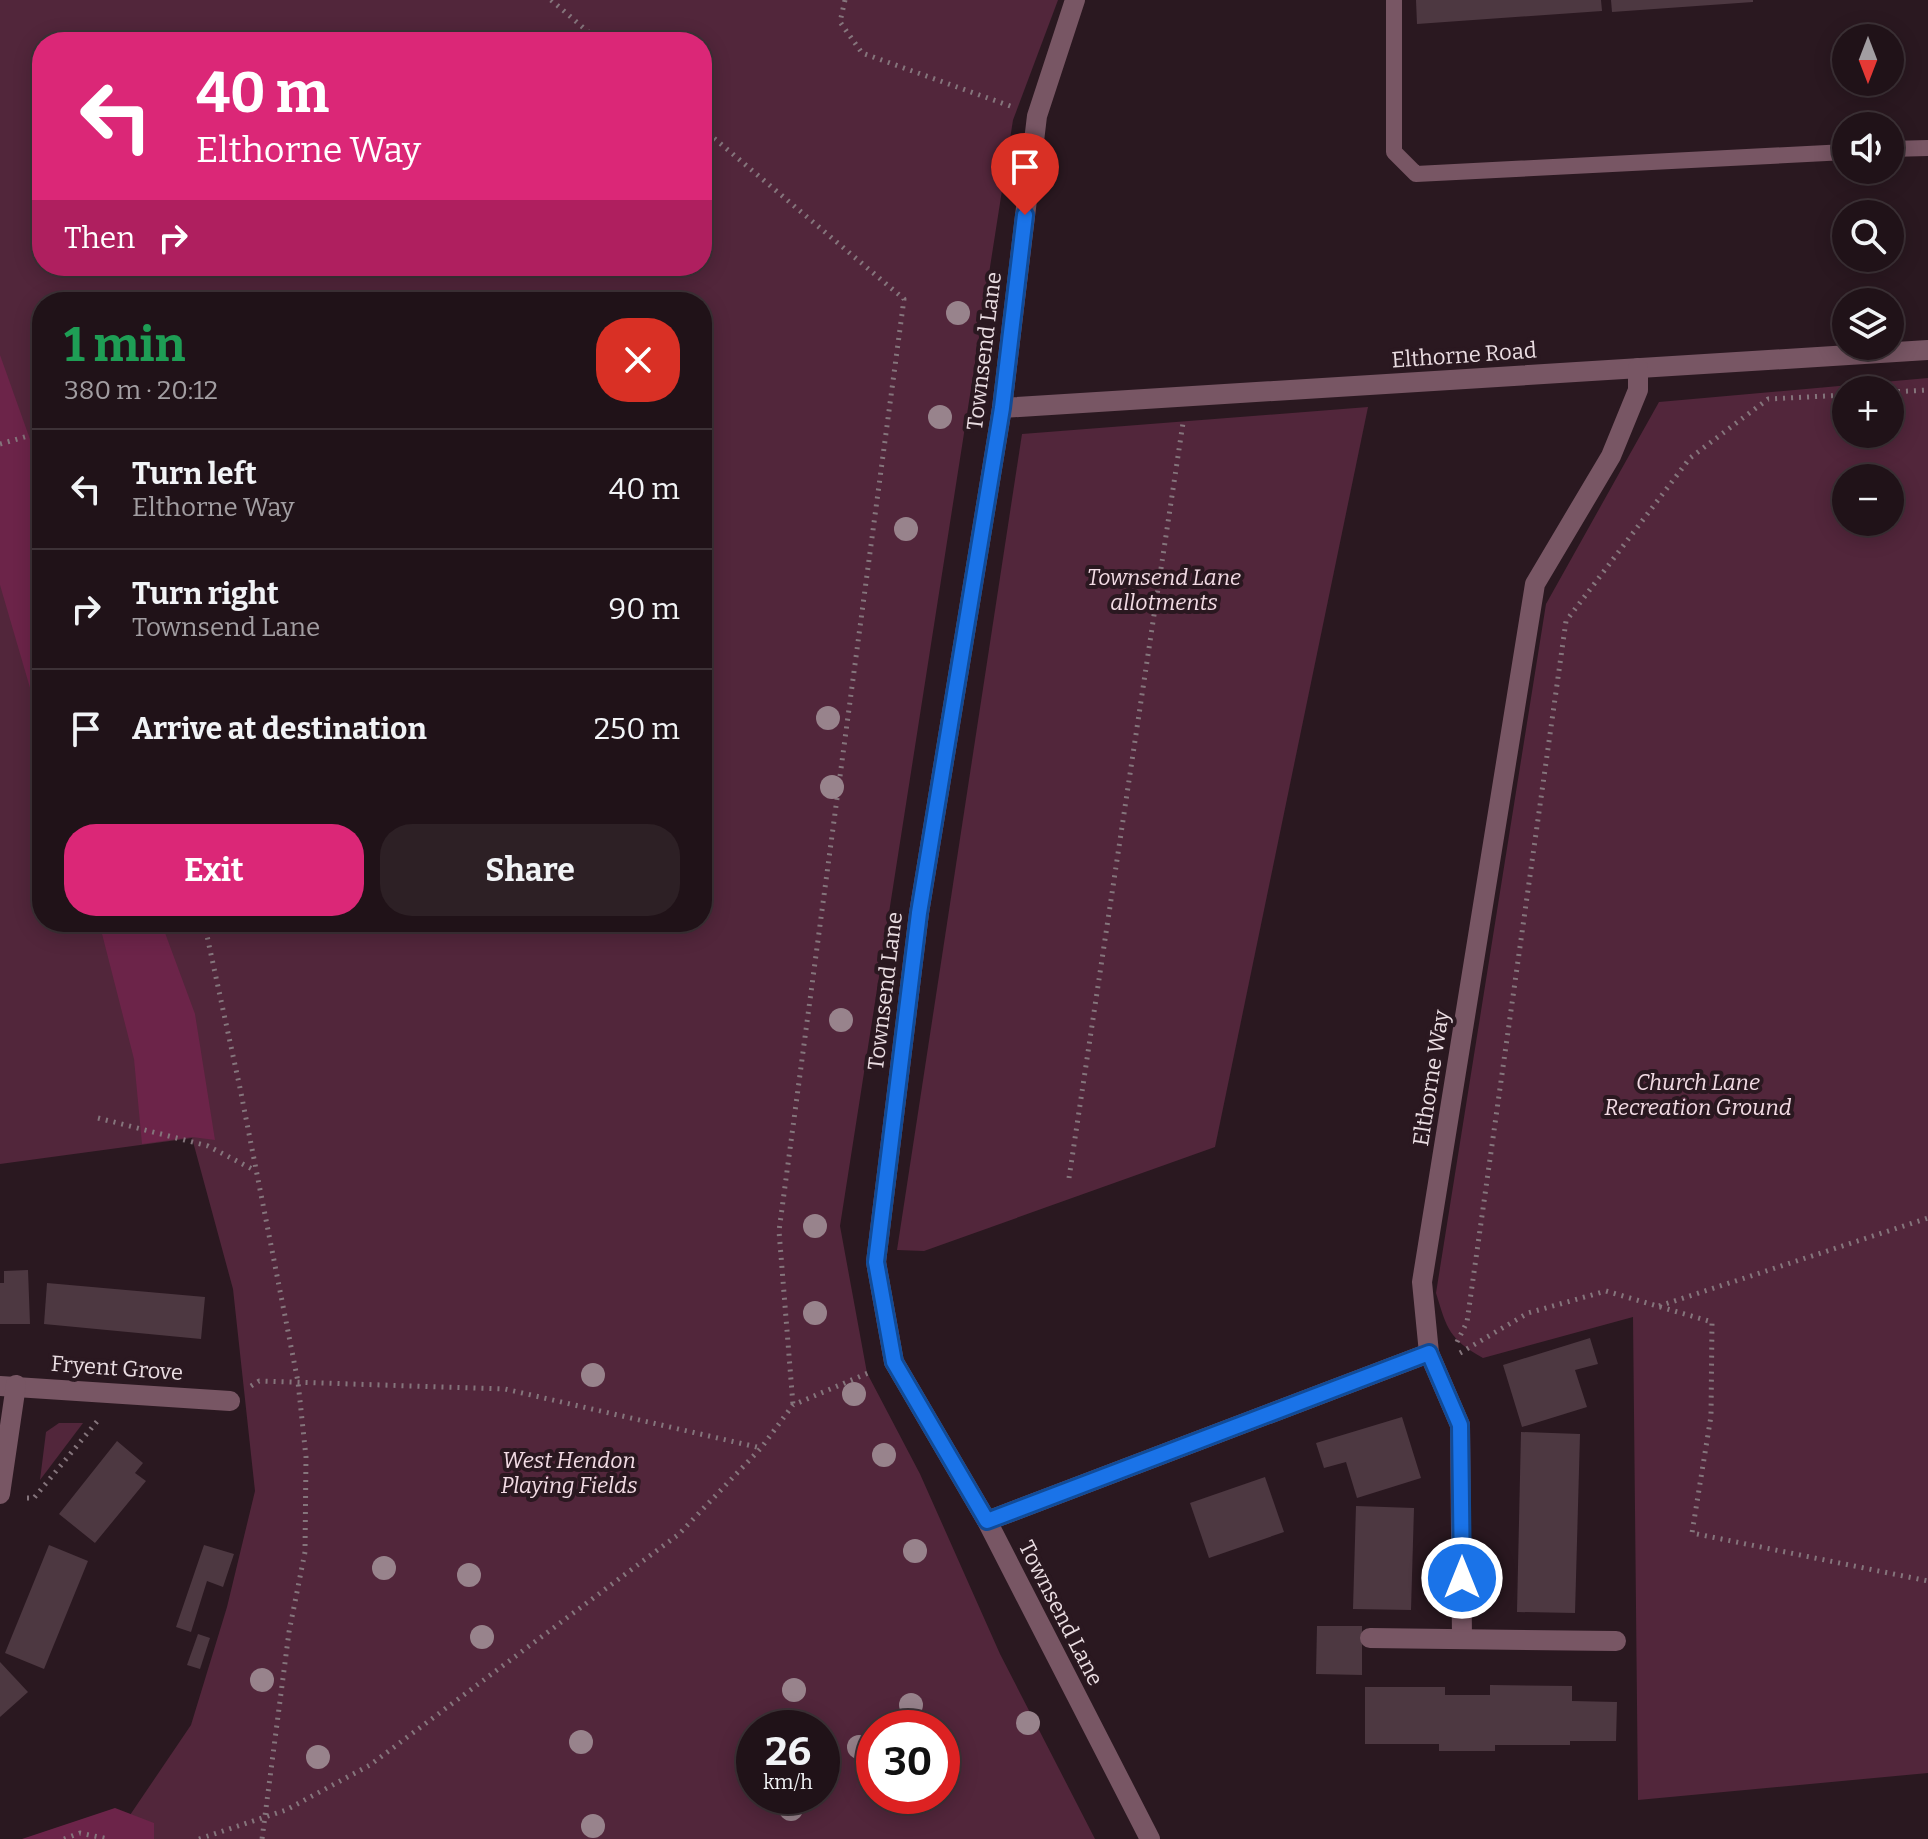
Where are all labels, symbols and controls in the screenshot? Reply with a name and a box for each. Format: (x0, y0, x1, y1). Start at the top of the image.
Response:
north arrow (1832, 24, 1904, 96)
map controls (1832, 24, 1904, 536)
text: 40 m (196, 60, 329, 127)
icon: left (64, 64, 168, 168)
button: sound (1832, 112, 1904, 184)
text: Elthorne Way (196, 128, 421, 172)
pin (991, 133, 1059, 215)
icon: arrive (1003, 145, 1047, 189)
button: search (1832, 200, 1904, 272)
icon: right (151, 216, 195, 260)
text: Then (64, 220, 135, 256)
street label: Townsend Lane (961, 270, 1007, 432)
button: layers (1832, 288, 1904, 360)
text: 1 min (64, 316, 185, 374)
button: close (596, 318, 680, 402)
street label: Elthorne Road (1390, 336, 1538, 374)
text: 380 m · 20:12 (64, 375, 218, 406)
button: + (1832, 376, 1904, 448)
text: Turn left (132, 456, 257, 492)
button: − (1832, 464, 1904, 536)
icon: left (64, 467, 108, 511)
text: 40 m (609, 471, 680, 507)
text: Elthorne Way (132, 492, 295, 523)
park label: Townsend Lane allotments (1087, 564, 1241, 616)
text: Turn right (132, 576, 279, 612)
icon: right (64, 587, 108, 631)
text: 90 m (609, 591, 680, 627)
text: Townsend Lane (132, 612, 320, 643)
icon: arrive (64, 707, 108, 751)
text: Arrive at destination (132, 711, 427, 747)
text: 250 m (594, 711, 680, 747)
button: Exit (64, 824, 364, 916)
button: Share (380, 824, 680, 916)
street label: Townsend Lane (862, 910, 908, 1072)
street label: Elthorne Way (1407, 1008, 1455, 1148)
park label: Church Lane Recreation Ground (1604, 1069, 1792, 1121)
street label: Fryent Grove (50, 1350, 184, 1386)
park label: West Hendon Playing Fields (501, 1447, 637, 1499)
street label: Townsend Lane (1013, 1536, 1109, 1690)
position arrow (1420, 1536, 1504, 1620)
speed limit sign: 30 (856, 1710, 960, 1814)
text: 26 (765, 1728, 811, 1776)
text: km/h (763, 1770, 813, 1794)

